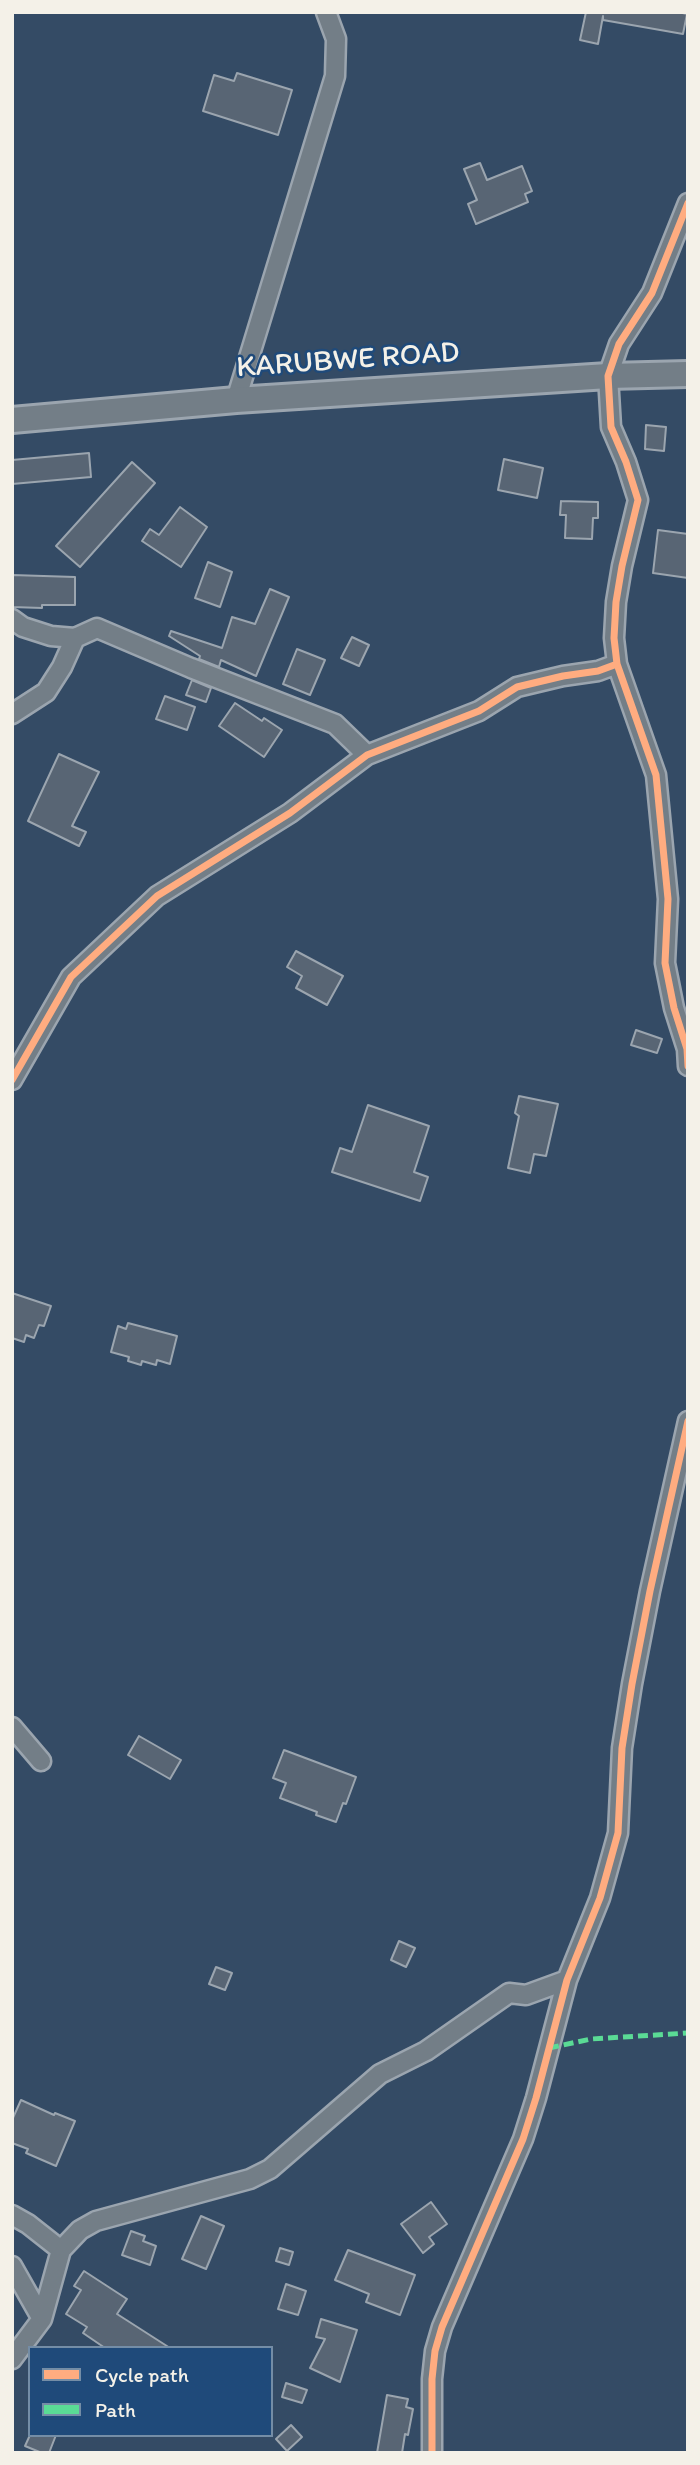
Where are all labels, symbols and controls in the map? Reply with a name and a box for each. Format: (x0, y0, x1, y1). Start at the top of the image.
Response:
street label: KARUBWE ROAD (235, 335, 461, 387)
legend (28, 2346, 273, 2437)
text: Cycle path (95, 2362, 189, 2387)
text: Path (95, 2397, 136, 2422)

